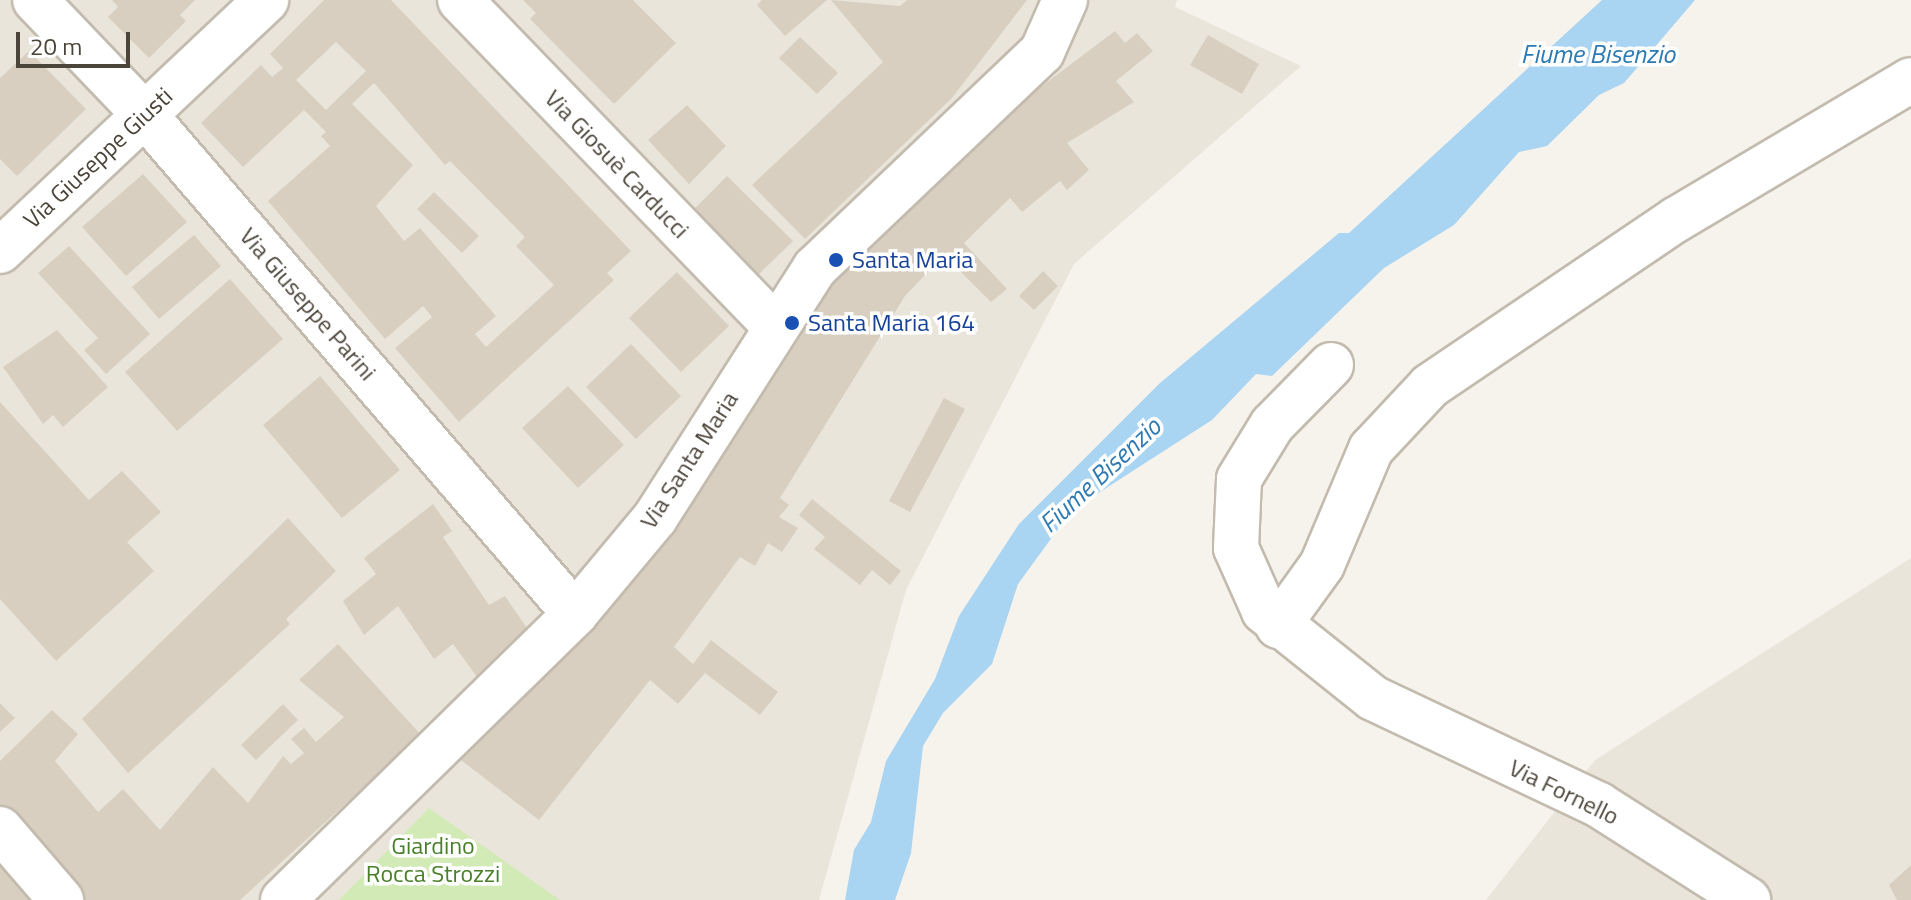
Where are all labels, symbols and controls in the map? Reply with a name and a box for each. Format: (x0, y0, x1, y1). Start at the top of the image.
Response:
scale bar (20, 16, 134, 66)
text: 20 m (30, 28, 82, 64)
water label: Fiume Bisenzio (1521, 38, 1675, 70)
street label: Via Giuseppe Giusti (18, 82, 178, 234)
street label: Via Giosuè Carducci (539, 84, 695, 244)
street label: Via Giuseppe Parini (234, 222, 382, 386)
place label: Santa Maria (852, 246, 973, 274)
marker: Santa Maria (827, 251, 845, 269)
place label: Santa Maria 164 (808, 309, 975, 337)
marker: Santa Maria 164 (783, 314, 801, 332)
street label: Via Santa Maria (634, 386, 744, 534)
water label: Fiume Bisenzio (1033, 411, 1167, 539)
street label: Via Fornello (1504, 753, 1624, 831)
park label: Giardino Rocca Strozzi (366, 832, 500, 888)

